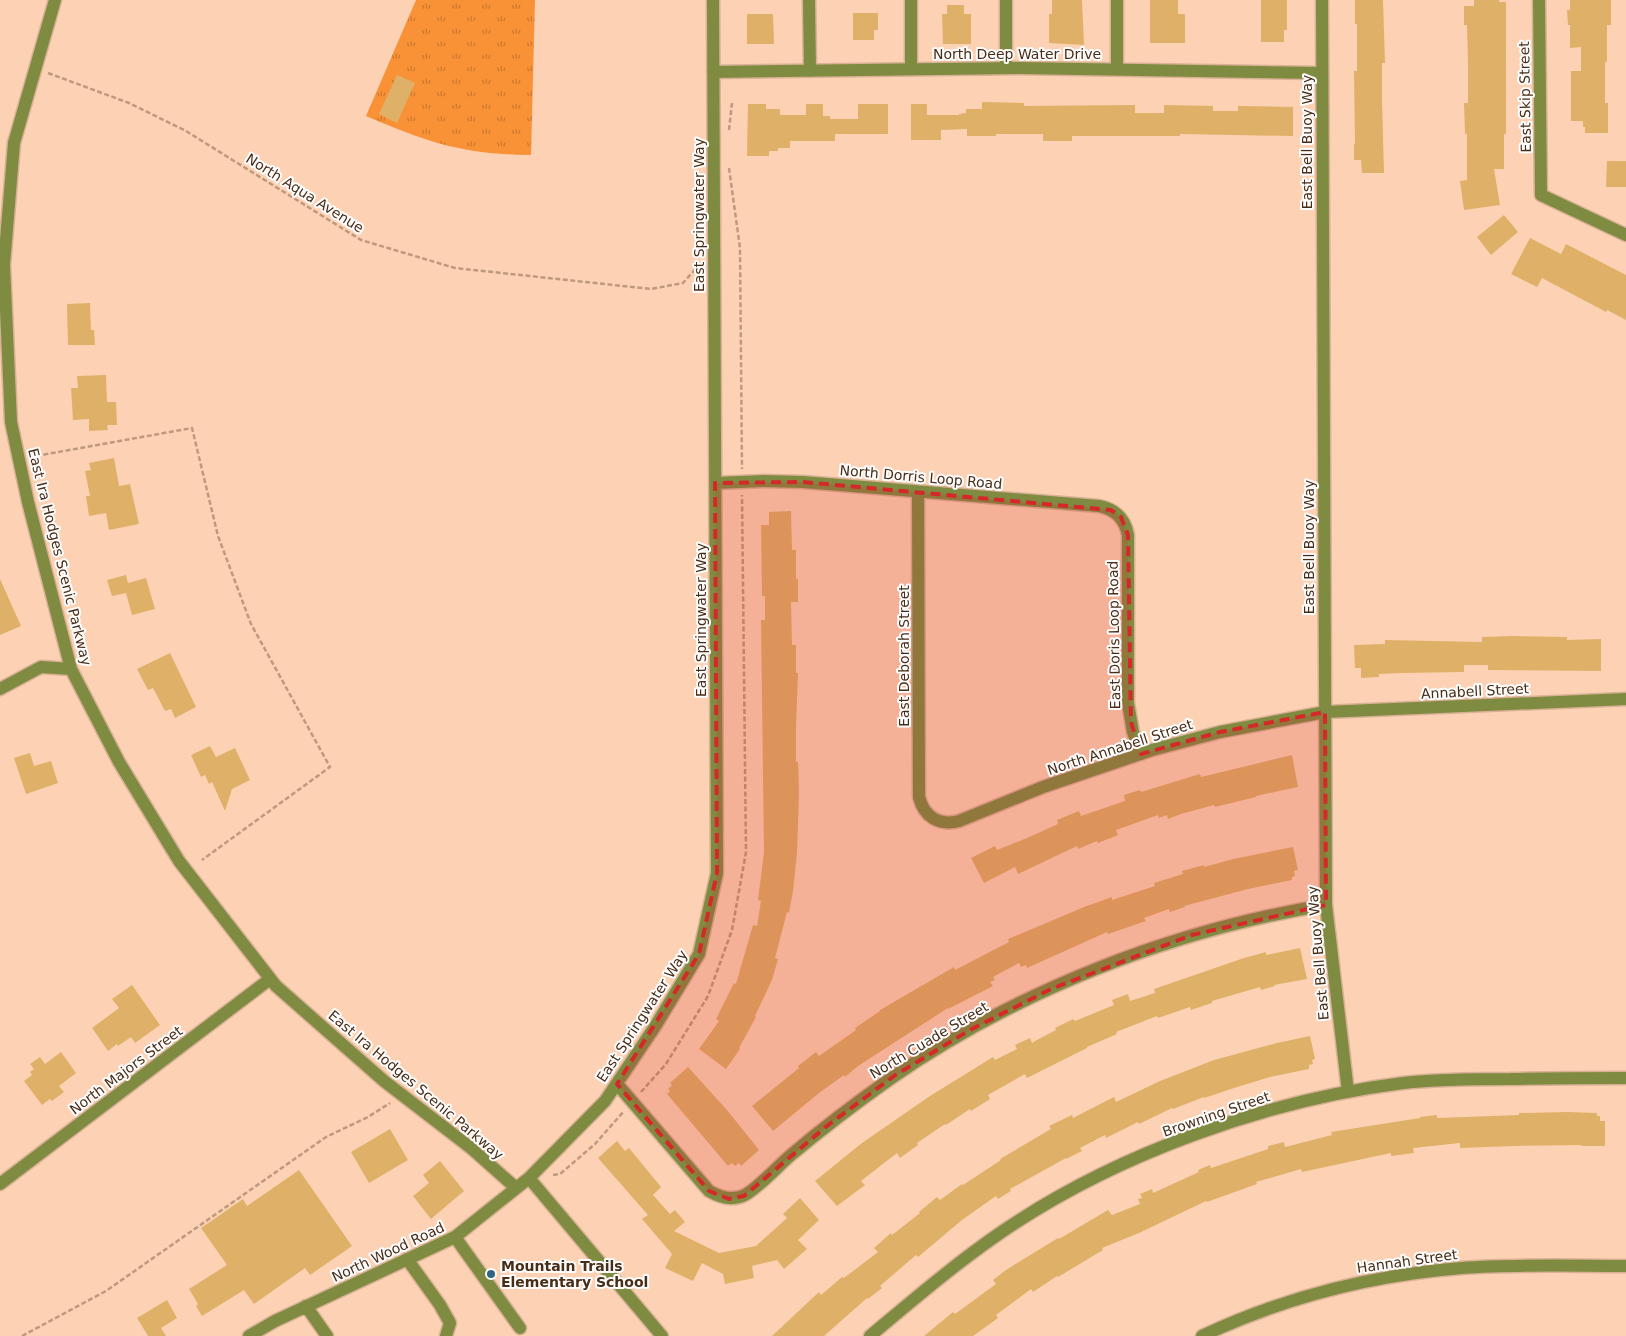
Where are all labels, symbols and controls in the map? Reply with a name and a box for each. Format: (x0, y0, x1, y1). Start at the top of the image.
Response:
street label: East Skip Street (1516, 41, 1534, 153)
street label: North Deep Water Drive (933, 46, 1101, 62)
street label: East Bell Buoy Way (1299, 75, 1315, 209)
street label: East Springwater Way (691, 138, 707, 292)
street label: North Aqua Avenue (243, 150, 367, 236)
street label: East Ira Hodges Scenic Parkway (25, 447, 95, 667)
street label: North Dorris Loop Road (839, 462, 1003, 492)
street label: East Bell Buoy Way (1301, 480, 1317, 614)
street label: East Springwater Way (693, 543, 709, 697)
street label: East Doris Loop Road (1105, 561, 1123, 709)
street label: East Deborah Street (896, 585, 912, 727)
street label: Annabell Street (1421, 680, 1530, 702)
street label: North Annabell Street (1045, 716, 1195, 778)
street label: East Bell Buoy Way (1304, 885, 1332, 1021)
street label: East Springwater Way (593, 947, 691, 1085)
street label: North Cuade Street (867, 998, 992, 1082)
street label: East Ira Hodges Scenic Parkway (325, 1007, 507, 1163)
street label: North Majors Street (67, 1022, 186, 1118)
street label: Browning Street (1160, 1088, 1272, 1140)
street label: North Wood Road (329, 1219, 447, 1285)
street label: Hannah Street (1356, 1246, 1459, 1276)
place label: Mountain Trails Elementary School (501, 1258, 648, 1290)
marker: Mountain Trails Elementary School (485, 1268, 497, 1280)

